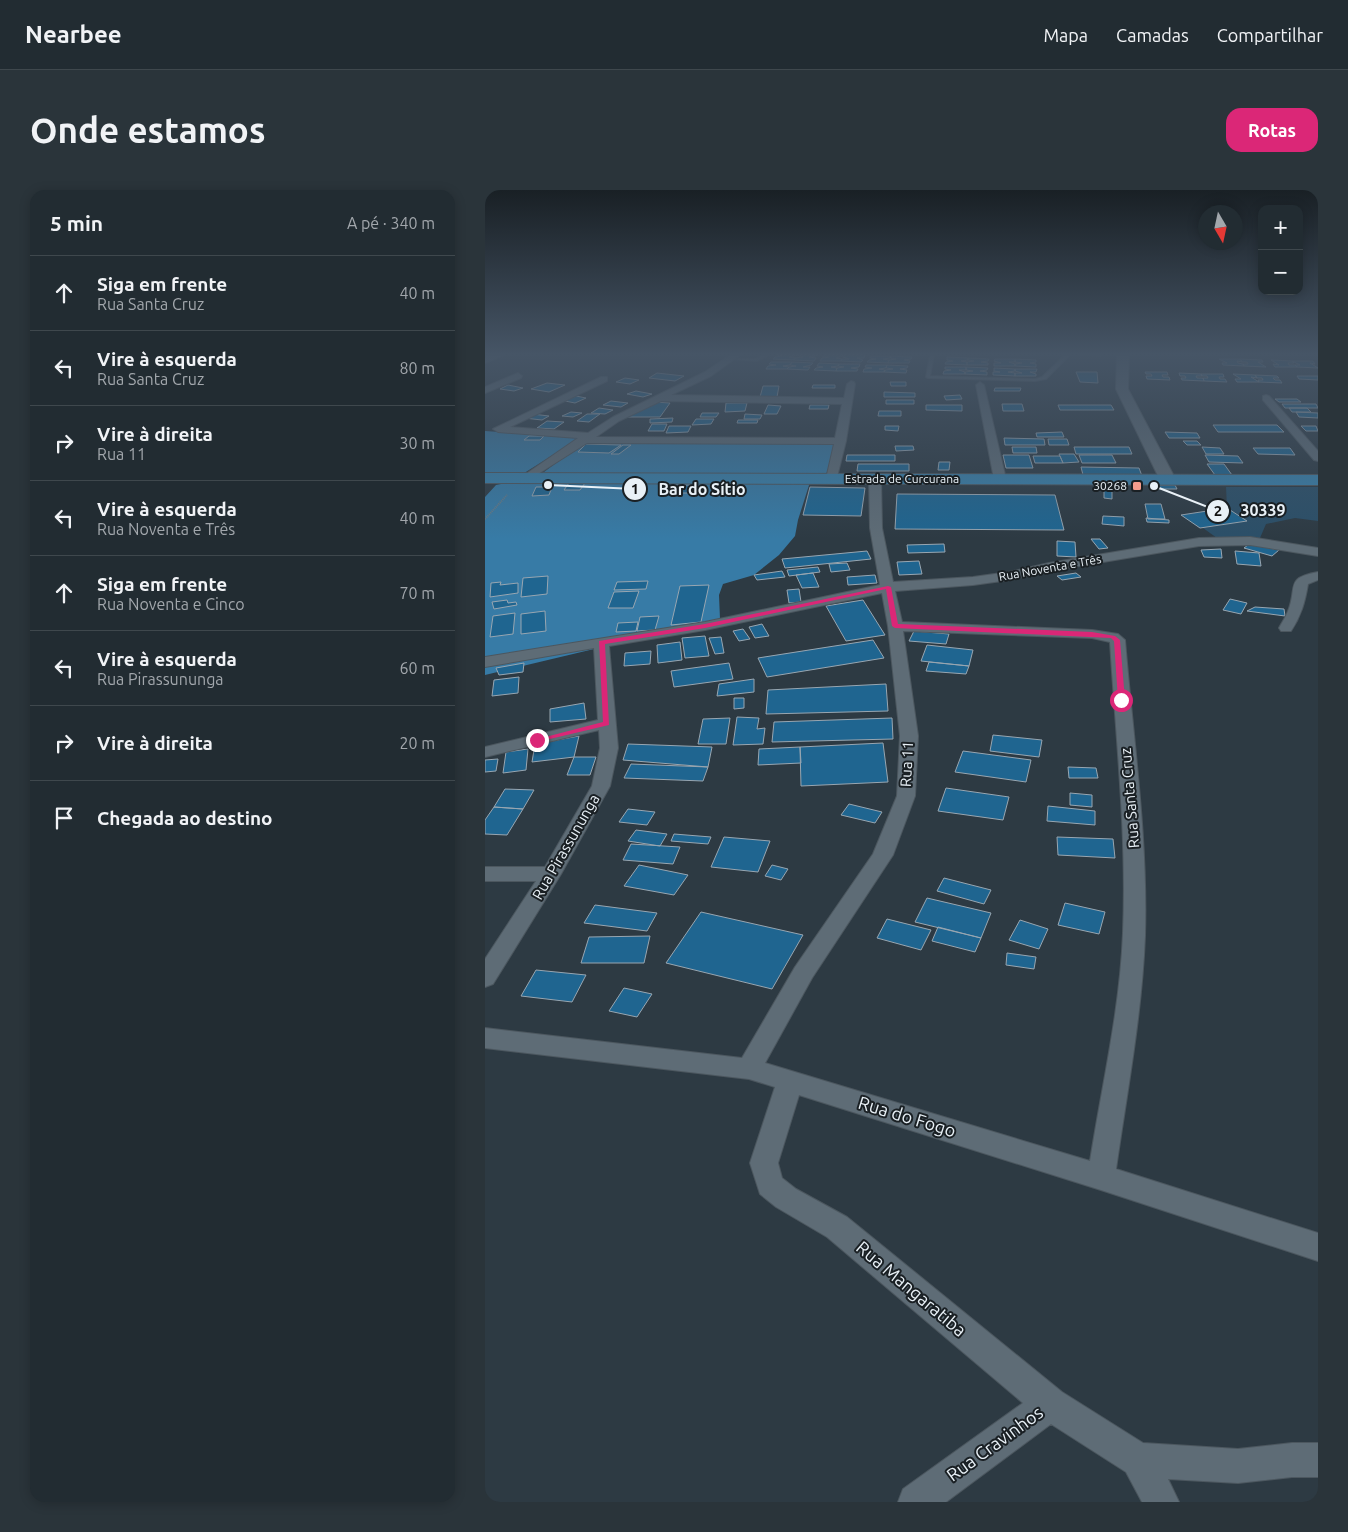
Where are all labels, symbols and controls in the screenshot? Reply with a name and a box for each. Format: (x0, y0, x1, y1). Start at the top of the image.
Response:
text: Nearbee (25, 21, 122, 48)
text: Mapa (1043, 25, 1088, 45)
text: Camadas (1116, 25, 1189, 45)
text: Compartilhar (1217, 25, 1323, 45)
button: Rotas (1226, 108, 1318, 152)
text: Onde estamos (30, 110, 265, 150)
north arrow (1198, 205, 1243, 250)
map controls (1258, 205, 1303, 295)
button: + (1258, 205, 1303, 250)
text: 5 min (50, 211, 103, 235)
text: A pé · 340 m (347, 214, 435, 232)
button: − (1258, 250, 1303, 295)
text: Siga em frente (97, 273, 227, 295)
icon: ahead (50, 279, 78, 307)
text: 40 m (399, 284, 435, 302)
text: Rua Santa Cruz (97, 295, 204, 313)
text: Vire à esquerda (97, 348, 237, 370)
icon: left (50, 354, 78, 382)
text: 80 m (399, 359, 435, 377)
text: Rua Santa Cruz (97, 370, 204, 388)
text: Vire à direita (97, 423, 213, 445)
icon: right (50, 429, 78, 457)
text: 30 m (399, 434, 435, 452)
text: Rua 11 (97, 445, 146, 463)
street label: Estrada de Curcurana (845, 472, 959, 485)
callout: Bar do Sítio (623, 474, 755, 505)
place label: 30268 (1093, 479, 1127, 492)
text: 1 (631, 480, 639, 497)
text: Bar do Sítio (658, 480, 746, 498)
marker: 30268 (1131, 480, 1143, 492)
callout: 30339 (1206, 495, 1296, 526)
text: Vire à esquerda (97, 498, 237, 520)
text: 30339 (1240, 501, 1286, 519)
text: 2 (1214, 502, 1222, 519)
icon: left (50, 504, 78, 532)
text: 40 m (399, 509, 435, 527)
text: Rua Noventa e Três (97, 520, 235, 538)
street label: Rua Noventa e Três (998, 552, 1102, 583)
text: Siga em frente (97, 573, 227, 595)
icon: ahead (50, 579, 78, 607)
text: 70 m (399, 584, 435, 602)
text: Rua Noventa e Cinco (97, 595, 245, 613)
text: Vire à esquerda (97, 648, 237, 670)
icon: left (50, 654, 78, 682)
text: 60 m (399, 659, 435, 677)
text: Rua Pirassununga (97, 670, 224, 688)
route start (1110, 689, 1133, 712)
icon: right (50, 729, 78, 757)
route end (526, 729, 549, 752)
text: Vire à direita (97, 732, 213, 754)
text: 20 m (399, 734, 435, 752)
street label: Rua 11 (897, 741, 916, 787)
street label: Rua Santa Cruz (1117, 747, 1142, 849)
street label: Rua Pirassununga (529, 791, 603, 902)
icon: arrive (50, 804, 78, 832)
text: Chegada ao destino (97, 807, 273, 829)
street label: Rua do Fogo (856, 1092, 958, 1140)
street label: Rua Mangaratiba (853, 1237, 971, 1340)
street label: Rua Cravinhos (942, 1401, 1047, 1485)

